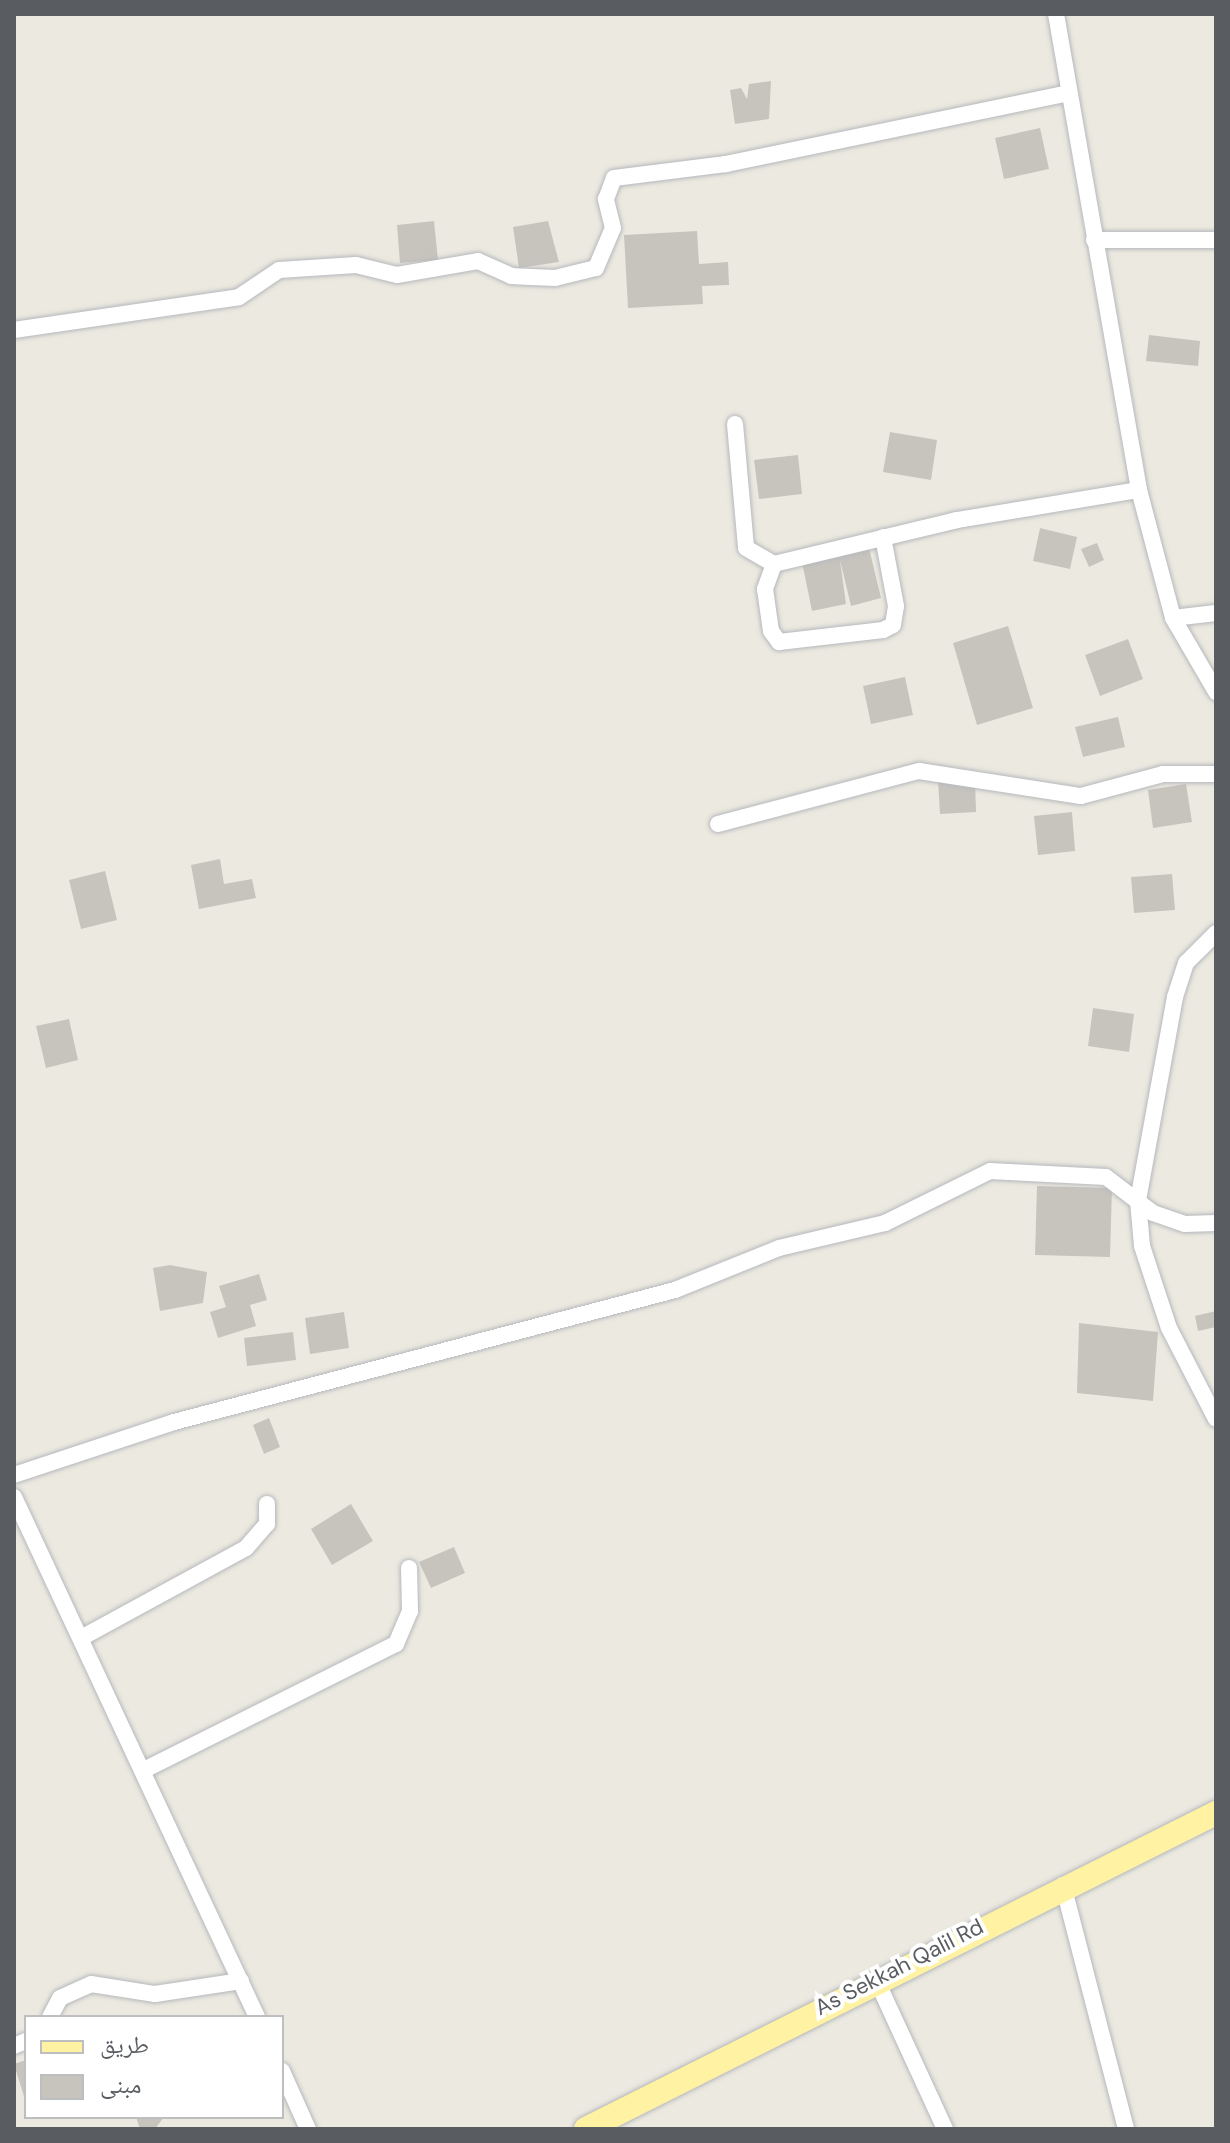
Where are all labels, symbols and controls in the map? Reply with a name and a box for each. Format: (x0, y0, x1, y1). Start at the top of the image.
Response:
street label: As Sekkah Qalil Rd (810, 1913, 988, 2021)
legend (24, 2015, 284, 2119)
text: طريق (100, 2029, 149, 2060)
text: مبنى (100, 2069, 141, 2100)

